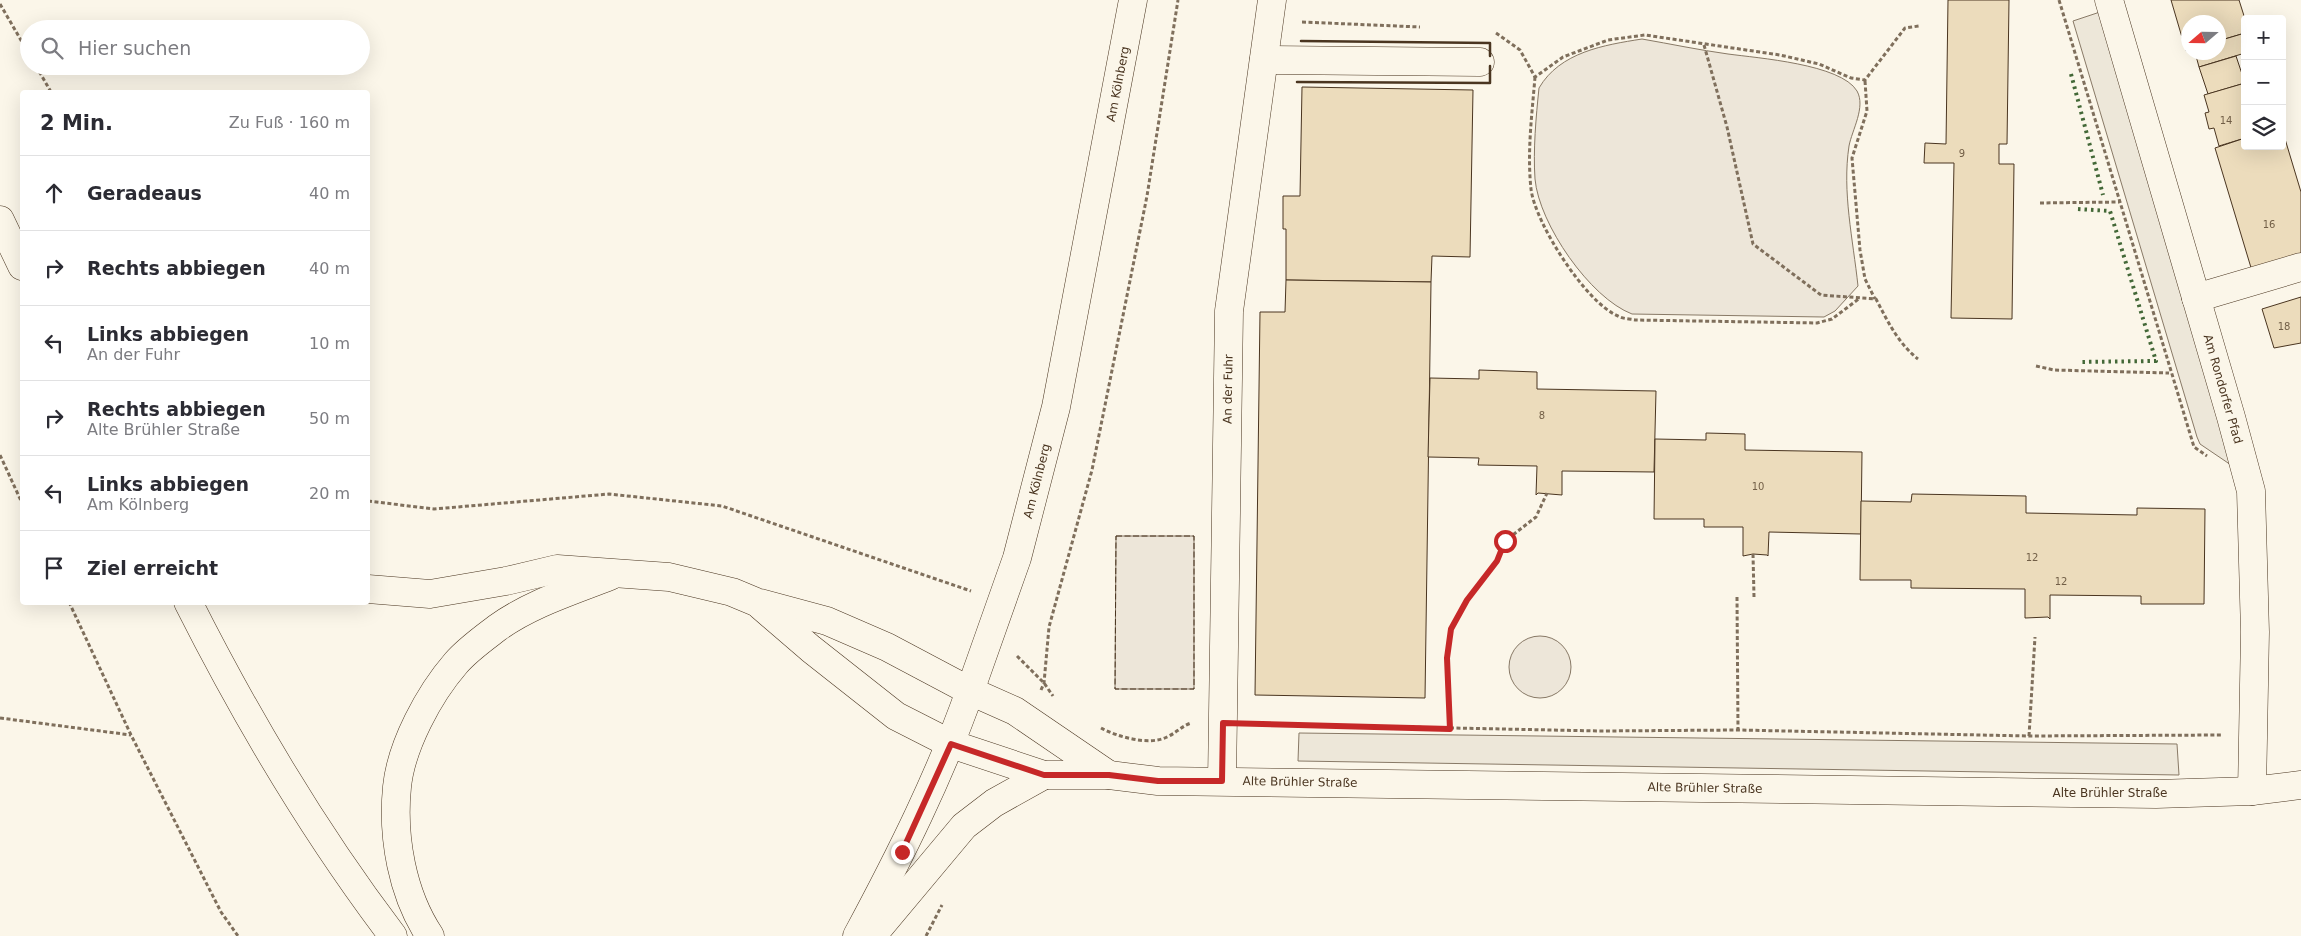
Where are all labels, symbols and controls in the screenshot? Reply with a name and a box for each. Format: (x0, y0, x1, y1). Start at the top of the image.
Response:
north arrow (2181, 15, 2226, 60)
map controls (2241, 15, 2286, 150)
button: + (2241, 15, 2286, 60)
search box (20, 20, 370, 75)
icon: search (38, 34, 66, 62)
text: Hier suchen (78, 37, 191, 59)
street label: Am Kölnberg (1104, 45, 1132, 123)
button: − (2241, 60, 2286, 105)
button: layers (2241, 105, 2286, 150)
text: 2 Min. (40, 111, 113, 135)
text: Zu Fuß · 160 m (229, 113, 350, 132)
house number: 14 (2220, 115, 2232, 126)
house number: 9 (1959, 148, 1965, 159)
icon: ahead (40, 179, 68, 207)
text: Geradeaus (87, 182, 202, 204)
text: 40 m (309, 184, 350, 203)
house number: 16 (2263, 219, 2275, 230)
icon: right (40, 254, 68, 282)
text: Rechts abbiegen (87, 257, 266, 279)
text: 40 m (309, 259, 350, 278)
house number: 18 (2278, 321, 2290, 332)
text: Links abbiegen (87, 323, 249, 345)
icon: left (40, 329, 68, 357)
street label: Am Rondorfer Pfad (2201, 333, 2245, 445)
text: 10 m (309, 334, 350, 353)
text: An der Fuhr (87, 345, 180, 364)
street label: An der Fuhr (1220, 354, 1236, 424)
text: Rechts abbiegen (87, 398, 266, 420)
icon: right (40, 404, 68, 432)
text: 50 m (309, 409, 350, 428)
house number: 8 (1539, 410, 1545, 421)
text: Alte Brühler Straße (87, 420, 240, 439)
street label: Am Kölnberg (1021, 442, 1053, 520)
text: Links abbiegen (87, 473, 249, 495)
icon: left (40, 479, 68, 507)
house number: 10 (1752, 481, 1764, 492)
text: 20 m (309, 484, 350, 503)
text: Am Kölnberg (87, 495, 189, 514)
route start (1494, 530, 1517, 553)
house number: 12 (2026, 552, 2038, 563)
icon: arrive (40, 554, 68, 582)
text: Ziel erreicht (87, 557, 218, 579)
house number: 12 (2055, 576, 2067, 587)
street label: Alte Brühler Straße (1242, 774, 1358, 790)
street label: Alte Brühler Straße (1647, 780, 1763, 796)
street label: Alte Brühler Straße (2053, 786, 2167, 800)
route end (891, 841, 914, 864)

